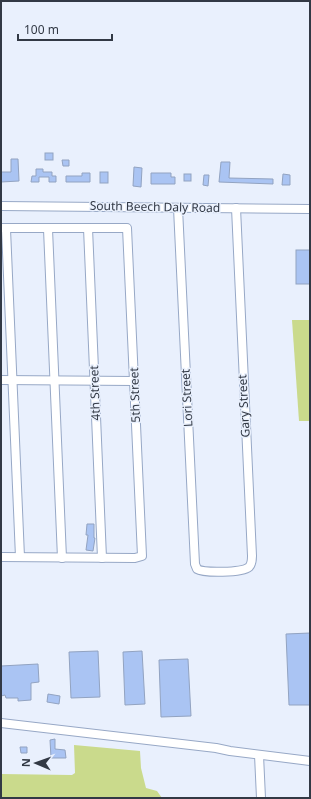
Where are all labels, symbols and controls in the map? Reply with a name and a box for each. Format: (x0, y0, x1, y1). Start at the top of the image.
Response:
scale bar (18, 16, 112, 42)
text: 100 m (24, 21, 59, 38)
street label: South Beech Daly Road (90, 197, 220, 216)
street label: 4th Street (85, 364, 104, 421)
street label: 5th Street (125, 366, 144, 423)
street label: Lori Street (176, 368, 197, 428)
street label: Gary Street (233, 373, 254, 438)
north arrow (16, 743, 56, 783)
text: N (18, 758, 33, 767)

